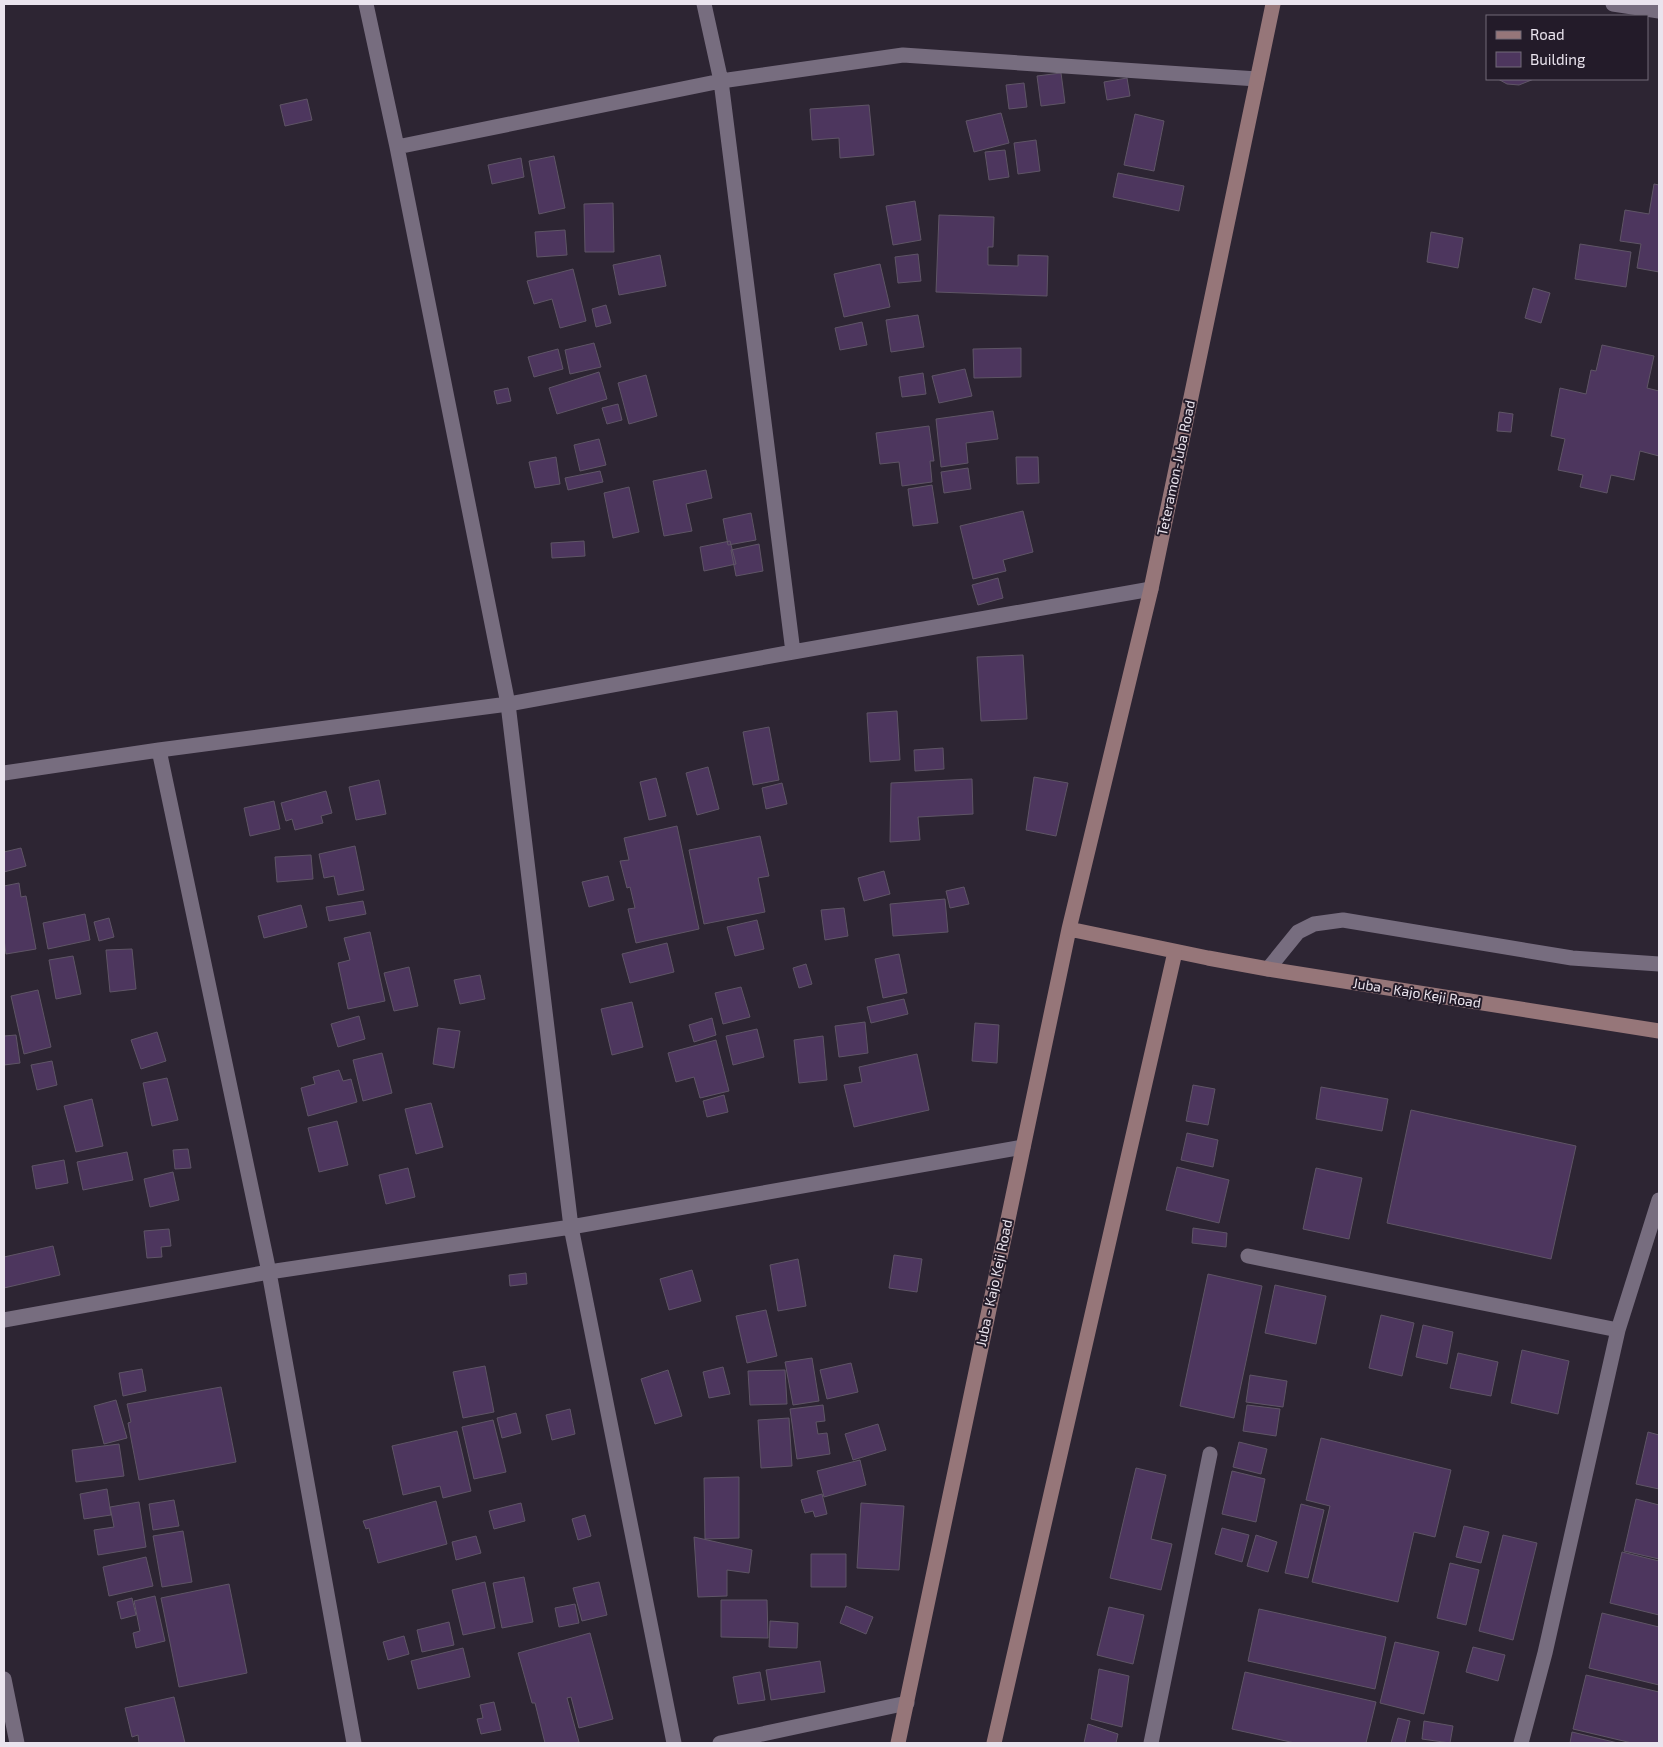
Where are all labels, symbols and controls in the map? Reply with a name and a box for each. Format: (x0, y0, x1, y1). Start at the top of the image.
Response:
legend (1486, 15, 1648, 80)
text: Road (1530, 25, 1565, 43)
text: Building (1530, 50, 1586, 68)
street label: Teteramon-Juba Road (1153, 399, 1198, 537)
street label: Juba - Kajo Keji Road (1352, 974, 1482, 1011)
street label: Juba - Kajo Keji Road (972, 1218, 1015, 1348)

